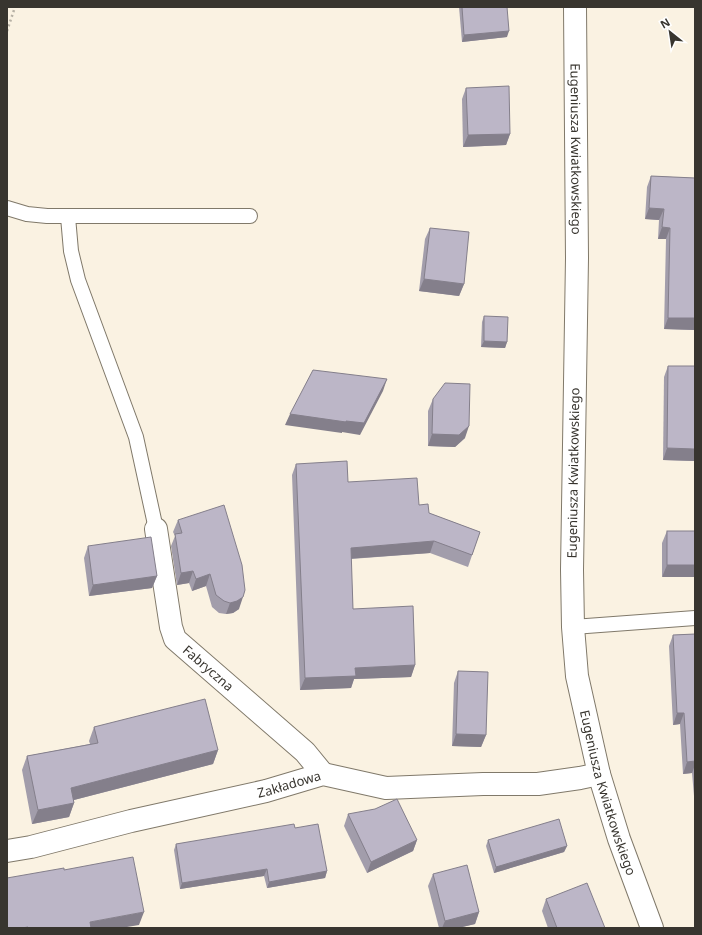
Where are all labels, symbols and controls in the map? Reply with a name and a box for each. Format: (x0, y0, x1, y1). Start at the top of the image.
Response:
north arrow (650, 12, 690, 52)
text: N (657, 14, 672, 32)
street label: Eugeniusza Kwiatkowskiego (566, 63, 586, 235)
street label: Eugeniusza Kwiatkowskiego (563, 387, 583, 559)
street label: Fabryczna (179, 641, 238, 695)
street label: Eugeniusza Kwiatkowskiego (576, 708, 641, 878)
street label: Zakładowa (256, 766, 323, 802)

